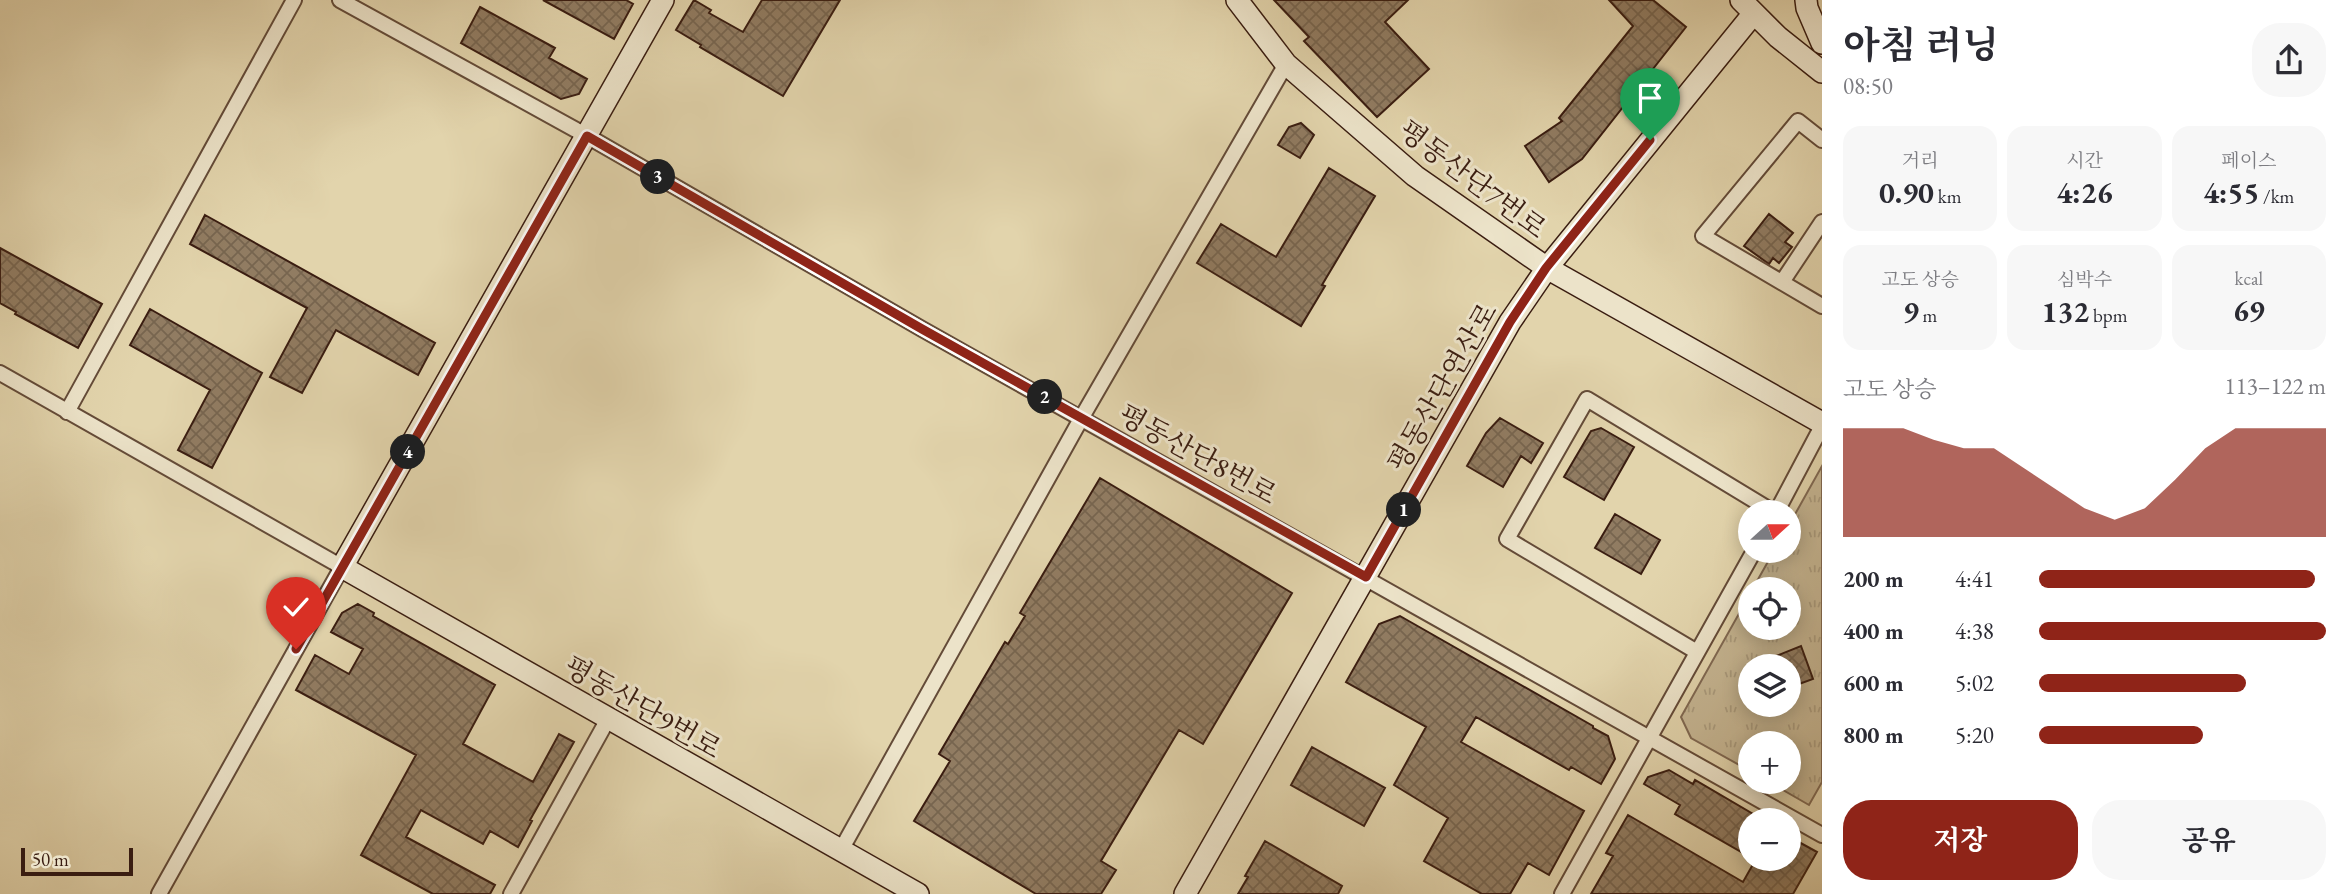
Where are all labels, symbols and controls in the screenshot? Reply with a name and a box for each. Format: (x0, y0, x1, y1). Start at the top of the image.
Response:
text: 아침 러닝 (1843, 20, 1999, 69)
button: share (2252, 23, 2326, 97)
pin (1620, 68, 1680, 140)
text: 08:50 (1843, 71, 1893, 101)
icon: arrive (1631, 79, 1669, 117)
street label: 평동산단7번로 (1392, 112, 1554, 246)
text: 거리 (1902, 148, 1939, 173)
text: 시간 (2066, 148, 2103, 173)
text: 페이스 (2221, 148, 2276, 173)
pin: 3 (640, 160, 676, 194)
text: 3 (652, 164, 663, 189)
text: 0.90 (1879, 173, 1934, 212)
text: 4:26 (2056, 173, 2113, 212)
text: 4:55 (2203, 173, 2259, 212)
text: km (1934, 184, 1961, 209)
text: /km (2259, 184, 2294, 209)
text: kcal (2235, 266, 2263, 291)
text: 고도 상승 (1882, 267, 1959, 292)
text: 심박수 (2057, 267, 2112, 292)
text: 69 (2233, 291, 2265, 330)
text: 9 (1903, 292, 1919, 331)
text: 132 (2042, 292, 2089, 331)
street label: 평동산단연산로 (1379, 296, 1505, 478)
text: m (1919, 303, 1937, 328)
text: bpm (2089, 303, 2127, 328)
text: 113–122 m (2225, 371, 2326, 401)
text: 고도 상승 (1843, 374, 1936, 404)
pin: 2 (1028, 380, 1062, 414)
text: 2 (1039, 384, 1050, 409)
street label: 평동산단8번로 (1112, 396, 1284, 512)
pin: 4 (390, 434, 426, 470)
text: 4 (402, 439, 413, 464)
pin: 1 (1386, 492, 1422, 528)
text: 1 (1398, 497, 1409, 522)
north arrow (1738, 500, 1801, 564)
map controls (1738, 500, 1801, 871)
text: 200 m (1843, 564, 1904, 594)
text: 4:41 (1955, 564, 1994, 594)
pin (266, 577, 326, 649)
button: locate (1738, 577, 1801, 640)
icon: check (277, 588, 315, 626)
text: 400 m (1843, 616, 1904, 646)
text: 4:38 (1955, 616, 1994, 646)
street label: 평동산단9번로 (558, 647, 728, 767)
button: layers (1738, 654, 1801, 717)
text: 600 m (1843, 668, 1904, 698)
text: 5:02 (1955, 668, 1994, 698)
text: 800 m (1843, 720, 1904, 750)
text: 5:20 (1955, 720, 1994, 750)
button: + (1738, 731, 1801, 794)
button: 저장 (1843, 800, 2078, 880)
button: 공유 (2092, 800, 2326, 880)
button: − (1738, 808, 1801, 871)
scale bar (21, 845, 133, 877)
text: 50 m (32, 847, 69, 872)

